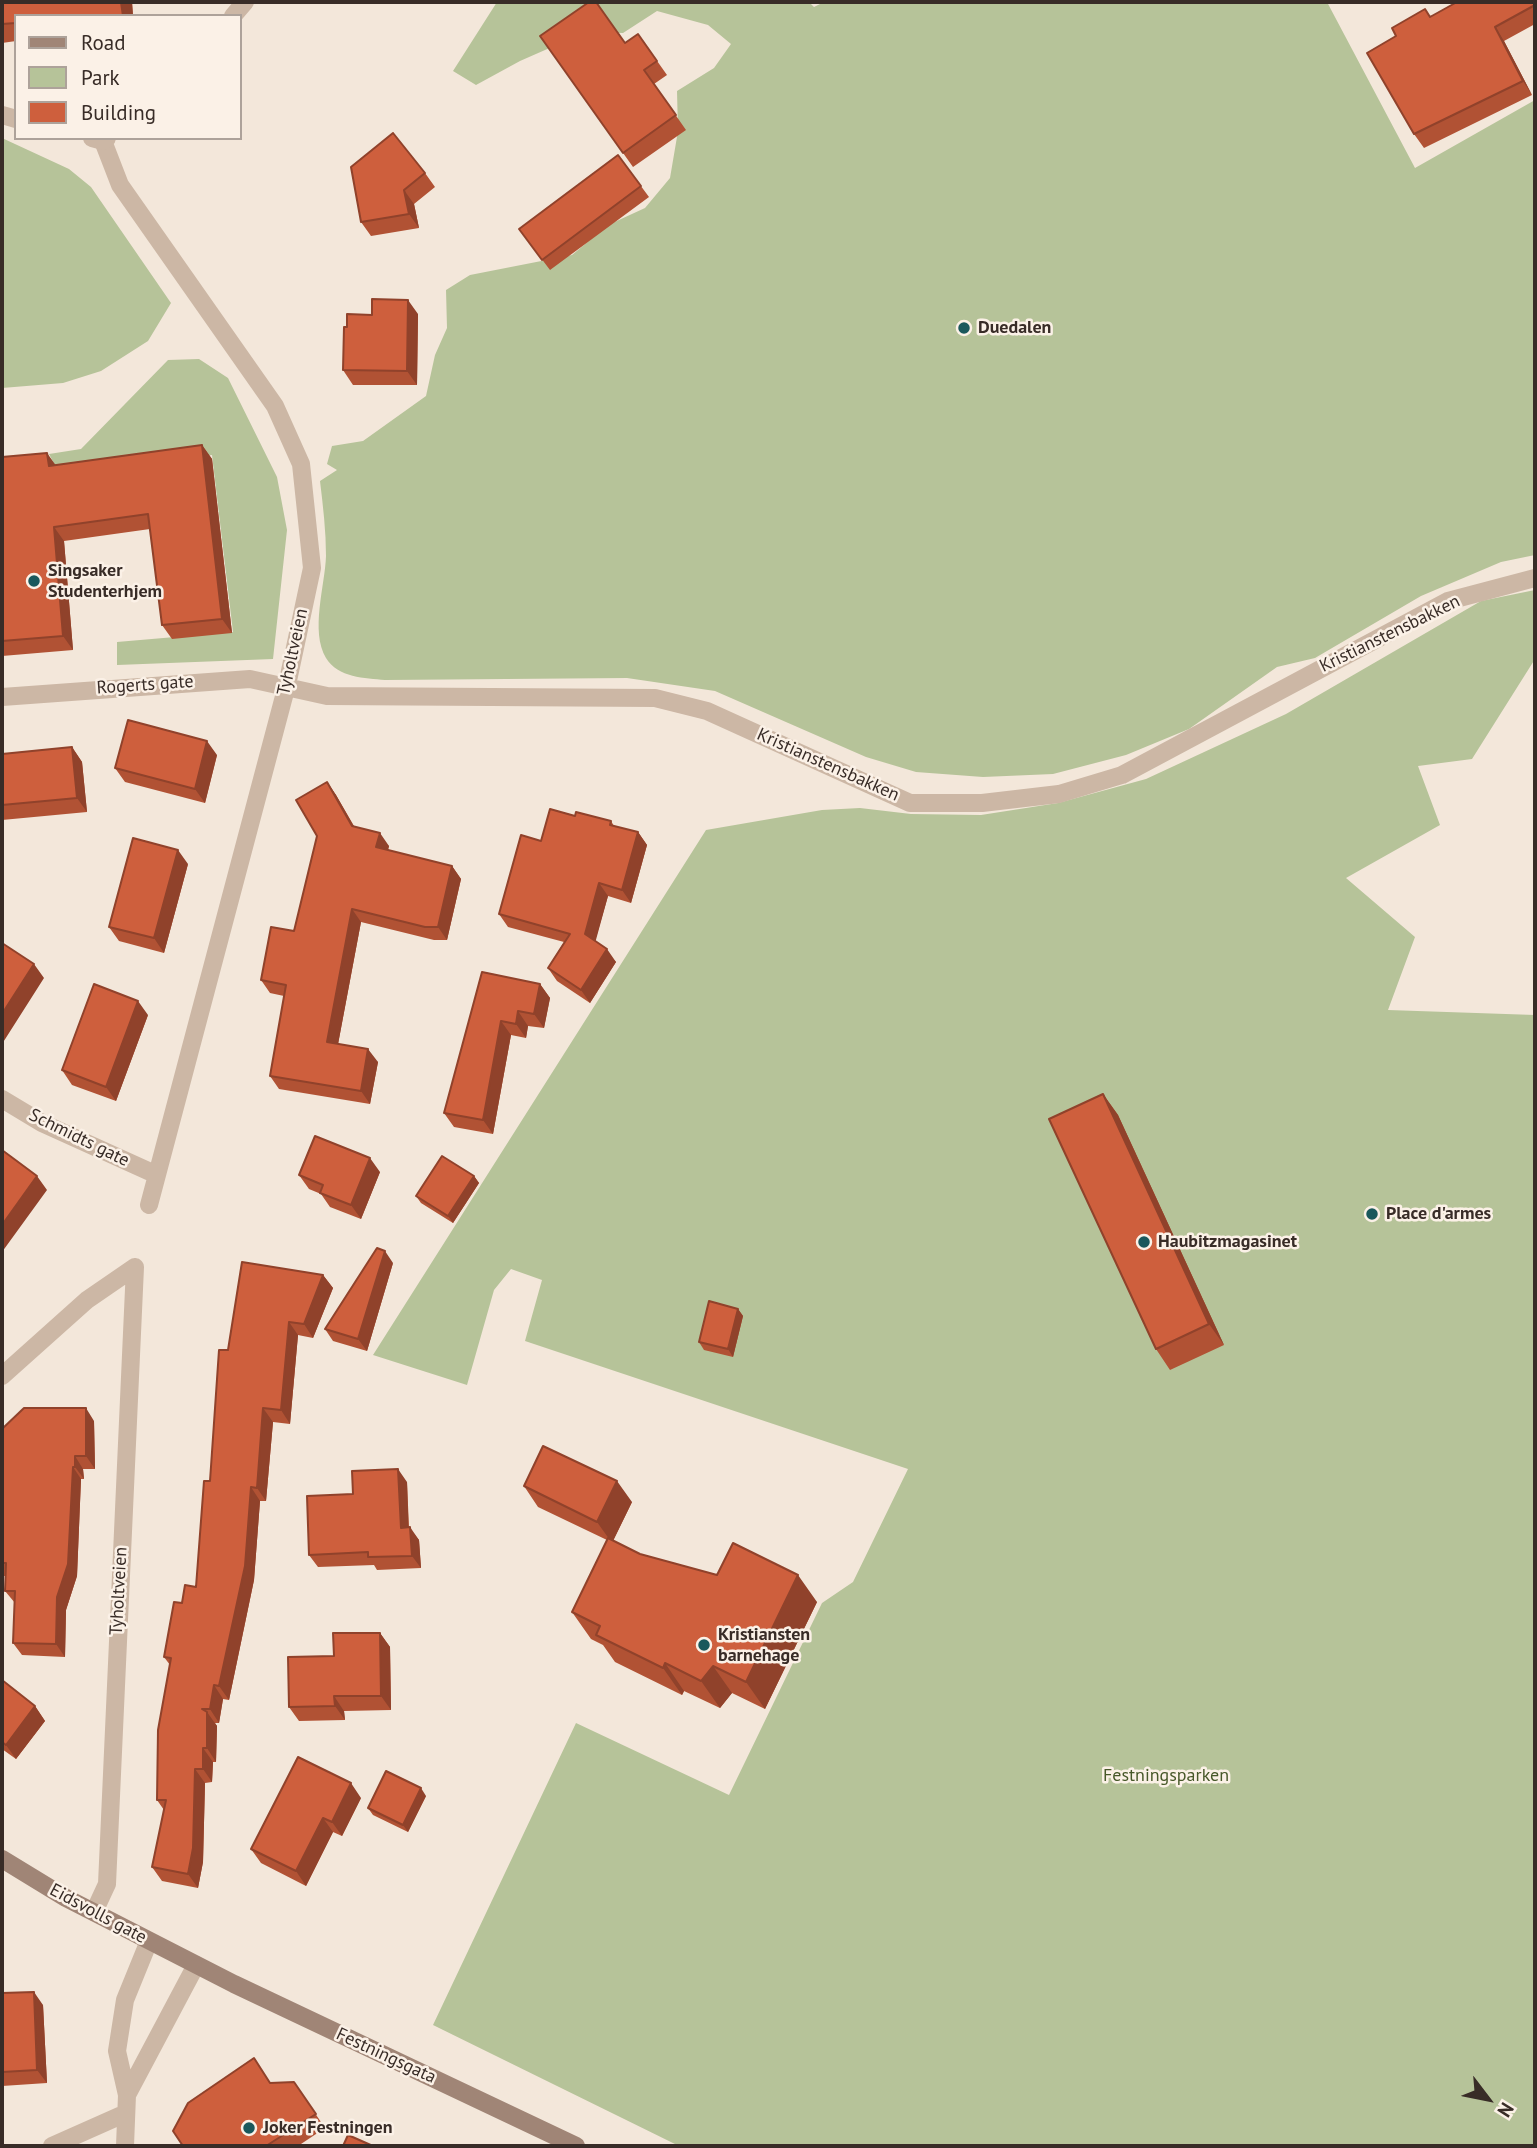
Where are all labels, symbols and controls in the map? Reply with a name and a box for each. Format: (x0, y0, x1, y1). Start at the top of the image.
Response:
legend (14, 14, 242, 140)
text: Road (81, 29, 125, 56)
text: Park (81, 64, 120, 91)
text: Building (81, 99, 156, 126)
place label: Duedalen (978, 317, 1051, 339)
marker: Duedalen (956, 320, 972, 336)
place label: Singsaker Studenterhjem (48, 560, 162, 602)
marker: Singsaker Studenterhjem (26, 573, 42, 589)
street label: Kristianstensbakken (1316, 591, 1464, 677)
street label: Tyholtveien (273, 607, 313, 697)
street label: Rogerts gate (96, 671, 194, 699)
street label: Kristianstensbakken (754, 724, 902, 806)
street label: Schmidts gate (25, 1104, 133, 1172)
place label: Place d'armes (1386, 1203, 1491, 1225)
marker: Place d'armes (1364, 1206, 1380, 1222)
place label: Haubitzmagasinet (1158, 1231, 1297, 1253)
marker: Haubitzmagasinet (1136, 1234, 1152, 1250)
street label: Tyholtveien (106, 1546, 132, 1636)
place label: Kristiansten barnehage (718, 1624, 810, 1666)
marker: Kristiansten barnehage (696, 1637, 712, 1653)
park label: Festningsparken (1103, 1765, 1229, 1787)
street label: Eidsvolls gate (46, 1879, 150, 1949)
street label: Festningsgata (333, 2023, 439, 2089)
north arrow (1453, 2064, 1523, 2134)
text: N (1492, 2098, 1519, 2122)
place label: Joker Festningen (263, 2117, 393, 2139)
marker: Joker Festningen (241, 2120, 257, 2136)

